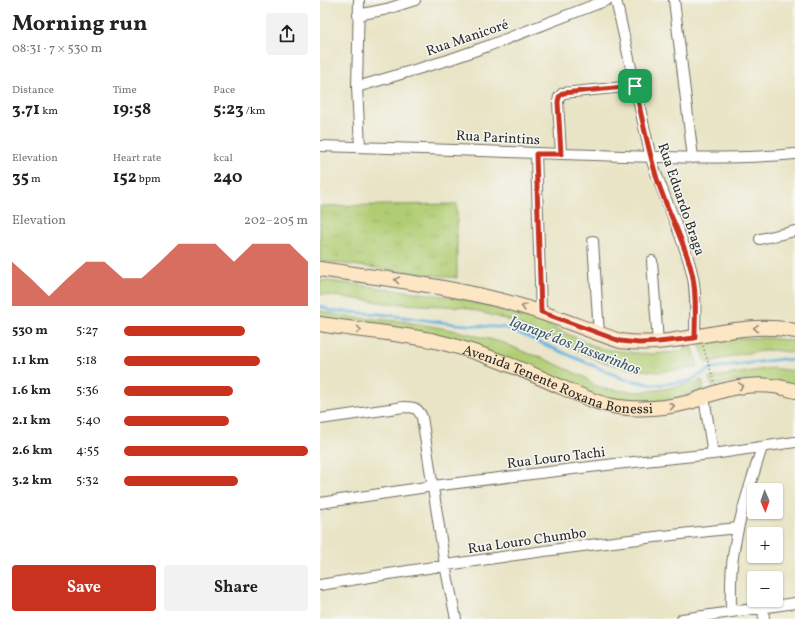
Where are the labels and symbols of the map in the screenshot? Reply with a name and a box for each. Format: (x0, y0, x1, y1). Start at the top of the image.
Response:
street label: Rua Manicoré (424, 15, 512, 61)
pin (618, 69, 652, 103)
street label: Rua Parintins (455, 127, 541, 150)
street label: Rua Eduardo Braga (652, 141, 709, 258)
one-way arrow (394, 276, 400, 285)
one-way arrow (521, 303, 528, 312)
water label: Igarapé dos Passarinhos (506, 312, 644, 381)
one-way arrow (753, 324, 759, 333)
one-way arrow (355, 325, 362, 334)
street label: Avenida Tenente Roxana Bonessi (460, 341, 654, 419)
one-way arrow (738, 382, 745, 391)
one-way arrow (668, 402, 675, 410)
street label: Rua Louro Tachi (506, 443, 606, 474)
north arrow (747, 483, 783, 519)
street label: Rua Louro Chumbo (467, 524, 588, 559)

